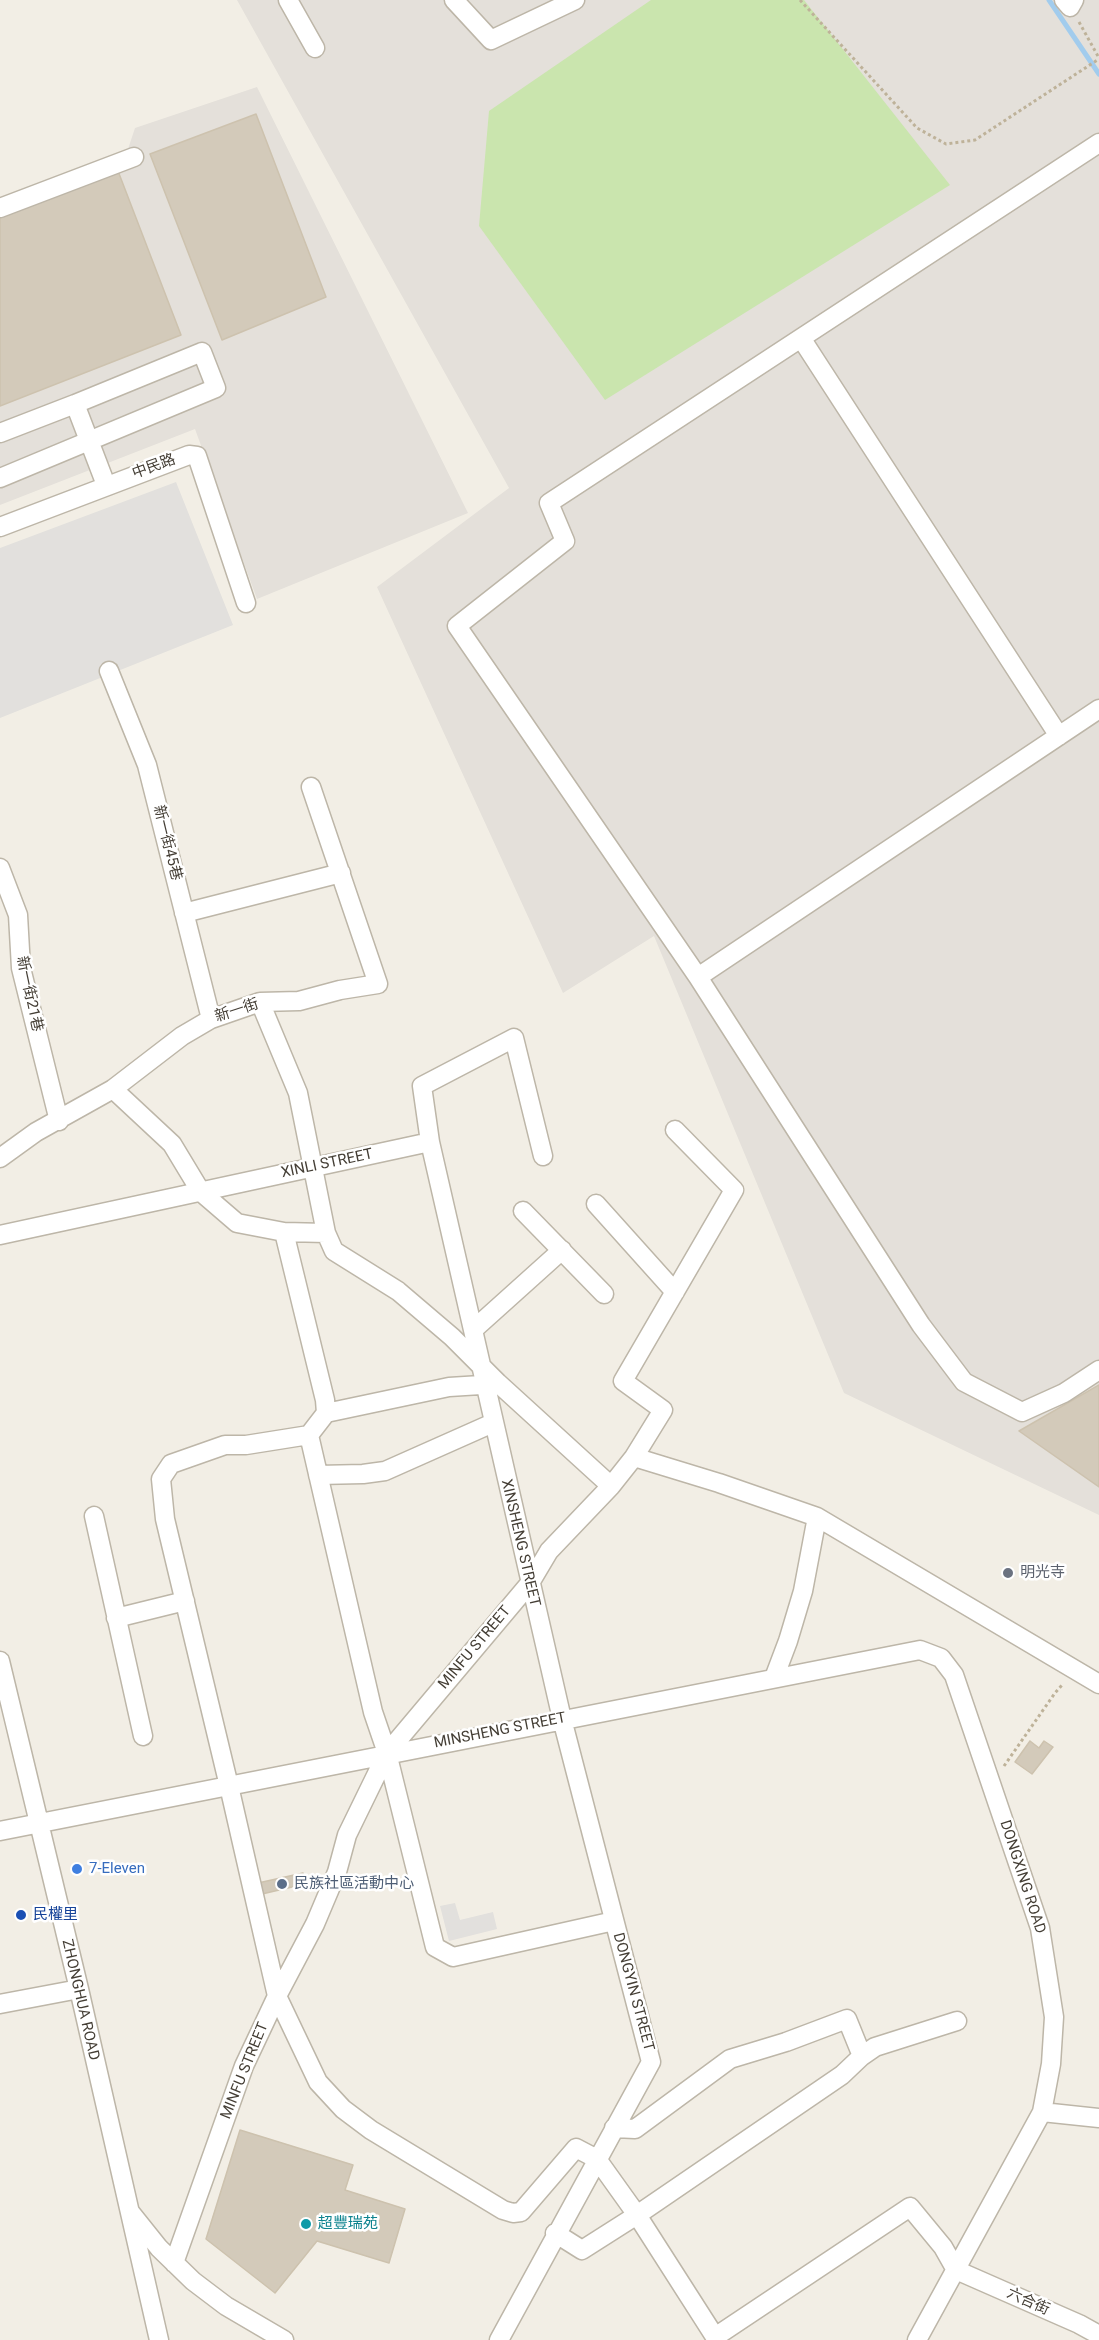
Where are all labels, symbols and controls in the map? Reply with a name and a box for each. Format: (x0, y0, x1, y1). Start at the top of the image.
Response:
street label: 中民路 (130, 451, 178, 483)
street label: 新一街45巷 (149, 804, 185, 882)
street label: 新一街21巷 (12, 955, 46, 1033)
street label: 新一街 (213, 995, 261, 1027)
street label: XINLI STREET (279, 1145, 375, 1183)
street label: XINSHENG STREET (497, 1478, 543, 1608)
place label: 明光寺 (1020, 1564, 1065, 1582)
marker: 明光寺 (1001, 1566, 1015, 1580)
street label: MINFU STREET (435, 1603, 515, 1693)
street label: MINSHENG STREET (433, 1709, 567, 1753)
street label: DONGXING ROAD (995, 1818, 1049, 1936)
place label: 7-Eleven (89, 1860, 145, 1878)
marker: 7-Eleven (70, 1862, 84, 1876)
place label: 民族社區活動中心 (294, 1875, 414, 1893)
marker: 民族社區活動中心 (275, 1877, 289, 1891)
place label: 民權里 (33, 1906, 78, 1924)
marker: 民權里 (14, 1908, 28, 1922)
street label: DONGYIN STREET (609, 1931, 657, 2053)
street label: ZHONGHUA ROAD (57, 1938, 103, 2062)
street label: MINFU STREET (217, 2020, 273, 2122)
place label: 超豐瑞苑 (318, 2215, 378, 2233)
marker: 超豐瑞苑 (299, 2217, 313, 2231)
street label: 六合街 (1004, 2285, 1052, 2319)

